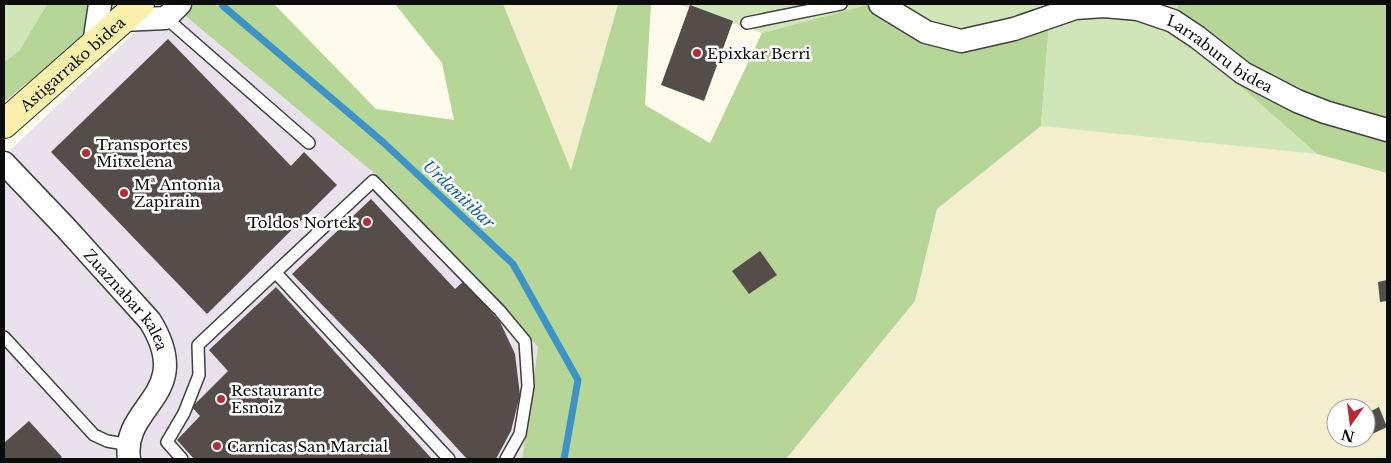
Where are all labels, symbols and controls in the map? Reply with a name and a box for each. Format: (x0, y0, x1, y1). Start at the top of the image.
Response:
street label: Larraburu bidea (1165, 10, 1277, 97)
street label: Astigarrako bidea (15, 12, 129, 116)
place label: Epixkar Berri (707, 44, 810, 63)
marker: Epixkar Berri (691, 47, 703, 59)
place label: Transportes Mitxelena (96, 135, 188, 171)
marker: Transportes Mitxelena (80, 147, 92, 159)
water label: Urdanitibar (419, 156, 499, 233)
place label: Mª Antonia Zapirain (134, 175, 222, 211)
marker: Mª Antonia Zapirain (118, 187, 130, 199)
place label: Toldos Nortek (247, 213, 358, 232)
marker: Toldos Nortek (361, 216, 373, 228)
street label: Zuaznabar kalea (80, 245, 172, 353)
place label: Restaurante Esnoiz (231, 381, 322, 417)
marker: Restaurante Esnoiz (215, 393, 227, 405)
north arrow (1326, 398, 1376, 448)
text: N (1339, 425, 1356, 446)
place label: Carnicas San Marcial (227, 437, 388, 456)
marker: Carnicas San Marcial (211, 440, 223, 452)

